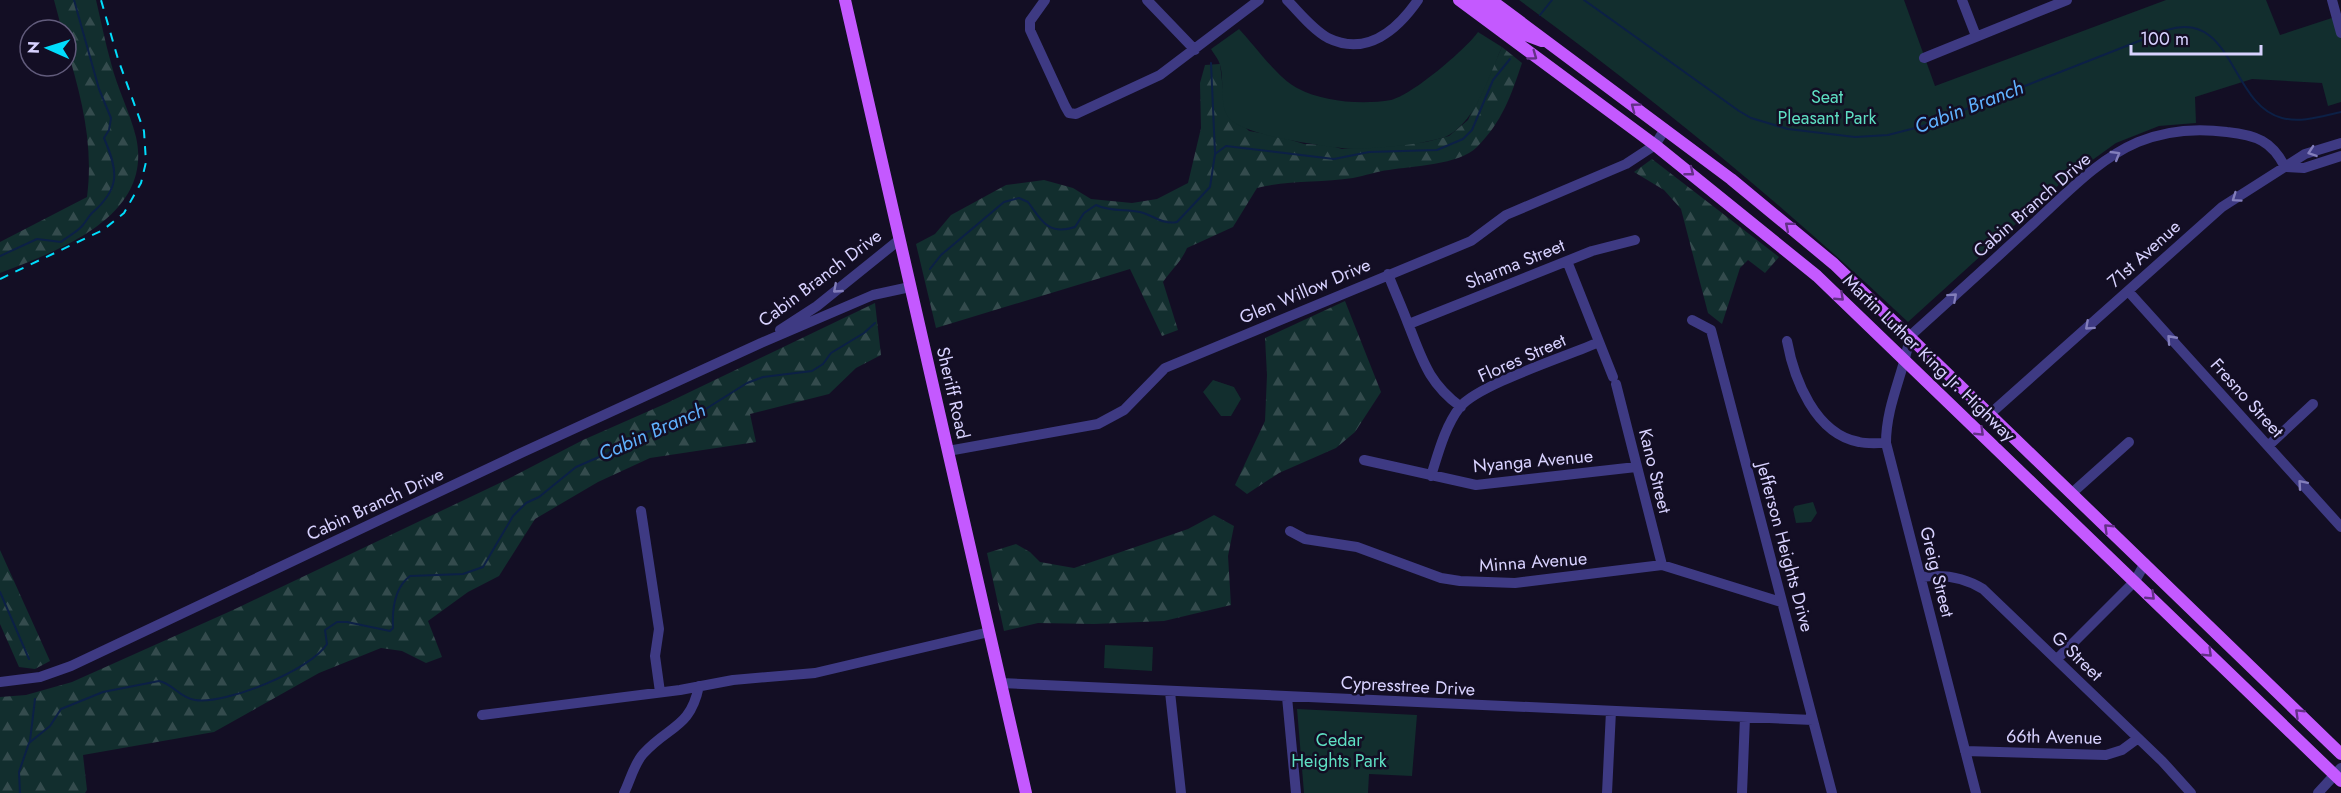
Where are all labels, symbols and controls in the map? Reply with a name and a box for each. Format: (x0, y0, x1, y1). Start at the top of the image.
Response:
north arrow (18, 18, 78, 78)
scale bar (2131, 18, 2262, 56)
text: 100 m (2140, 26, 2189, 52)
text: N (22, 40, 45, 54)
one-way arrow (1527, 49, 1538, 60)
water label: Cabin Branch (1910, 73, 2028, 141)
park label: Seat Pleasant Park (1777, 84, 1877, 131)
one-way arrow (1631, 103, 1642, 114)
one-way arrow (2307, 145, 2318, 158)
street label: Cabin Branch Drive (1967, 146, 2097, 264)
one-way arrow (2110, 151, 2120, 163)
one-way arrow (1683, 165, 1694, 176)
one-way arrow (2231, 191, 2242, 202)
street label: 71st Avenue (2102, 214, 2186, 294)
one-way arrow (1785, 222, 1796, 233)
street label: Cabin Branch Drive (753, 223, 887, 333)
street label: Sharma Street (1461, 232, 1569, 296)
street label: Glen Willow Drive (1235, 252, 1375, 330)
street label: Martin Luther King Jr. Highway (1837, 268, 2021, 448)
one-way arrow (833, 282, 844, 293)
one-way arrow (1833, 289, 1844, 300)
one-way arrow (1946, 293, 1957, 304)
one-way arrow (2085, 319, 2096, 330)
street label: Flores Street (1474, 327, 1571, 389)
one-way arrow (2167, 335, 2178, 346)
street label: Sheriff Road (930, 344, 976, 442)
street label: Fresno Street (2204, 353, 2290, 444)
water label: Cabin Branch (594, 395, 710, 469)
one-way arrow (1974, 425, 1984, 436)
street label: Kano Street (1632, 426, 1678, 517)
street label: Nyanga Avenue (1472, 443, 1594, 479)
street label: Jefferson Heights Drive (1749, 457, 1820, 635)
street label: Cabin Branch Drive (302, 461, 448, 547)
one-way arrow (2298, 480, 2309, 491)
street label: Greig Street (1913, 524, 1961, 621)
one-way arrow (2105, 524, 2115, 535)
street label: Minna Avenue (1478, 545, 1588, 579)
one-way arrow (2143, 589, 2154, 600)
street label: G Street (2046, 625, 2109, 687)
one-way arrow (2201, 645, 2212, 656)
street label: Cypresstree Drive (1340, 670, 1476, 702)
one-way arrow (2296, 709, 2306, 720)
street label: 66th Avenue (2006, 723, 2102, 751)
park label: Cedar Heights Park (1291, 727, 1387, 774)

